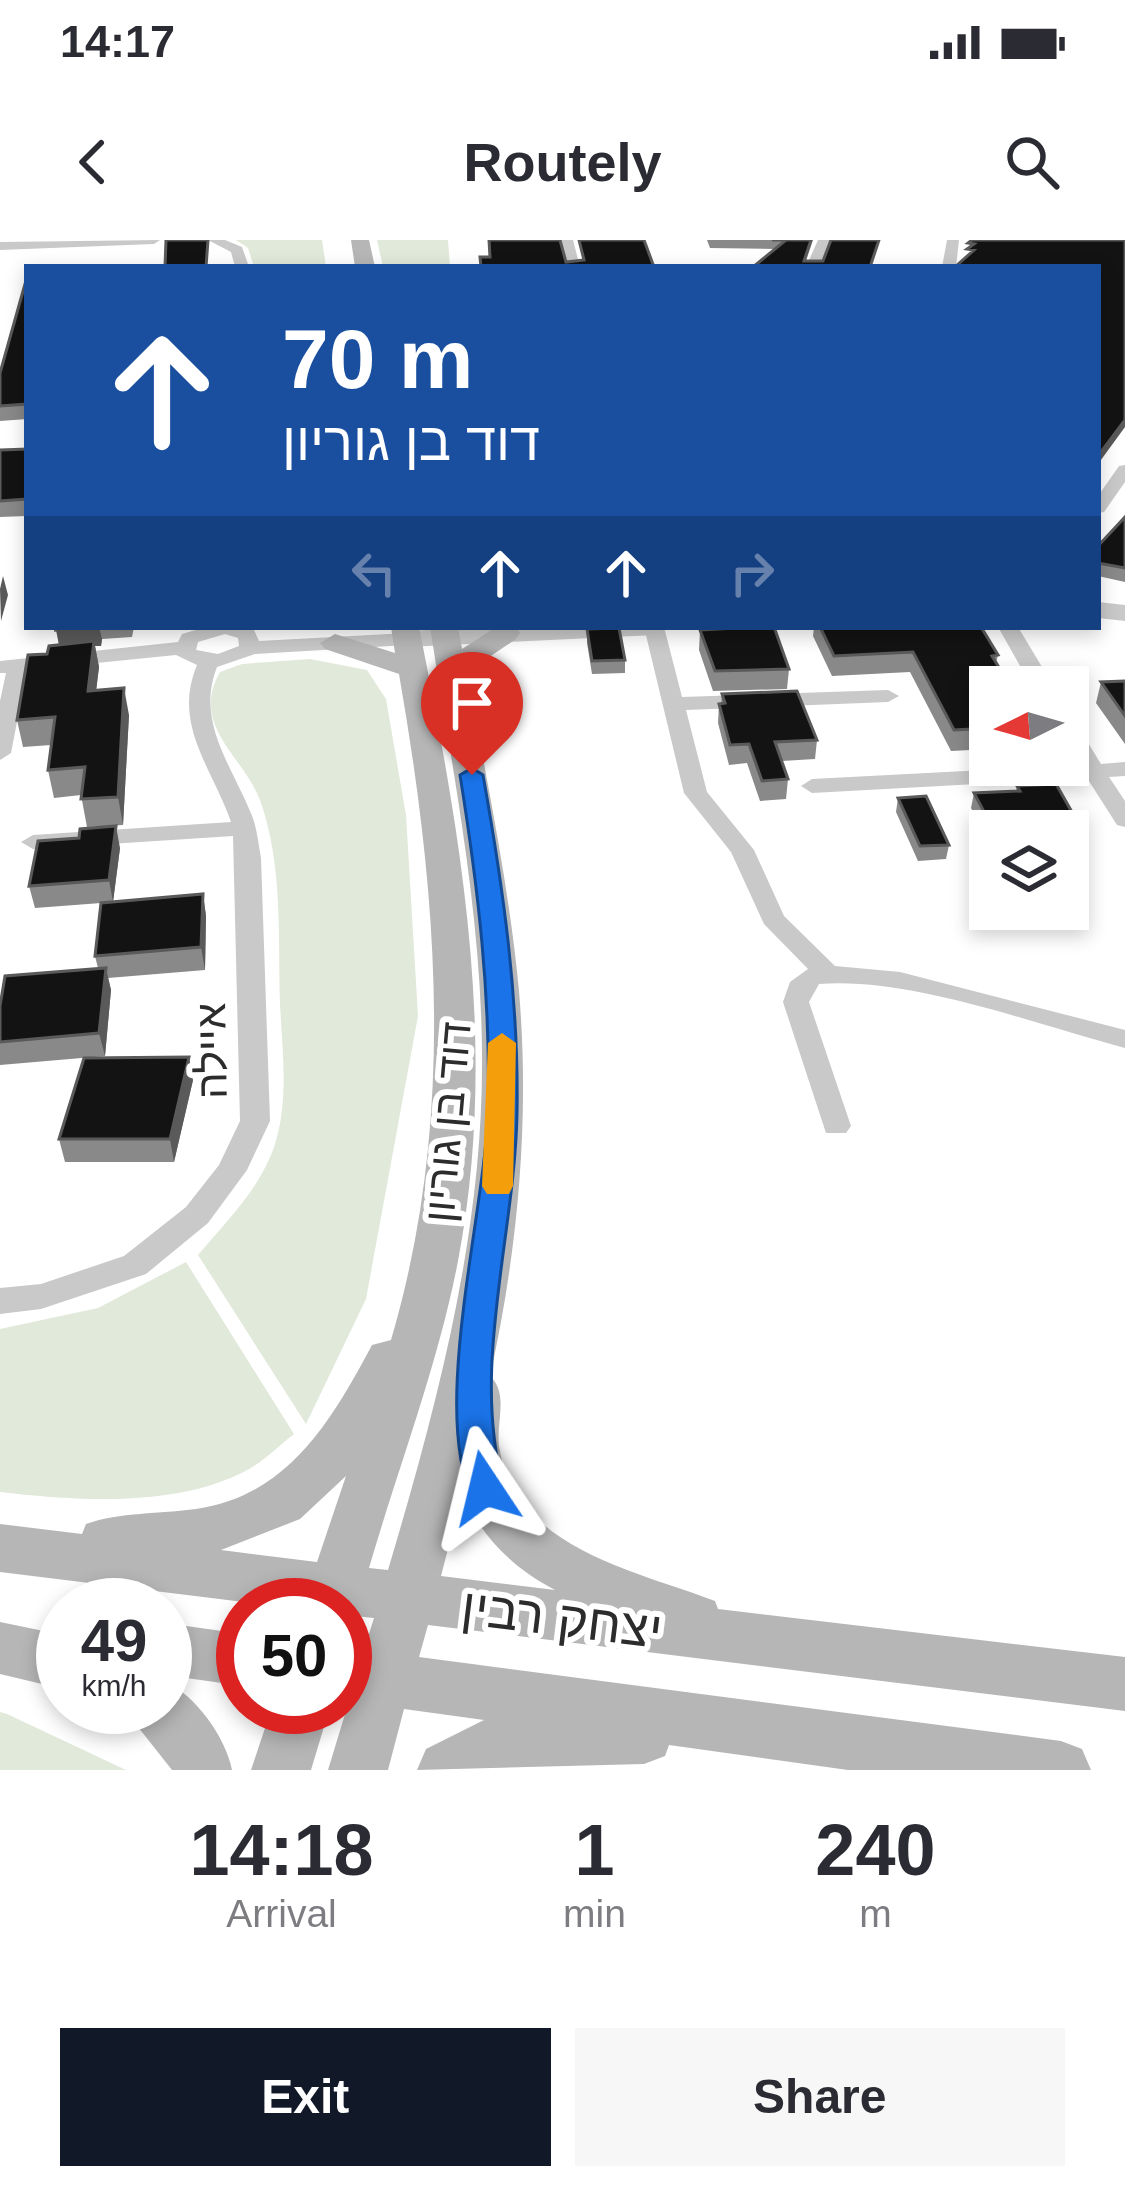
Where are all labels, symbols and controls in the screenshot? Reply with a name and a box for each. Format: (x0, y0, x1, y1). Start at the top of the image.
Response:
text: 14:17 (60, 16, 175, 67)
icon: back (60, 129, 126, 195)
icon: search (999, 129, 1065, 195)
text: Routely (463, 132, 662, 192)
icon: ahead (84, 312, 240, 468)
text: 70 m (282, 312, 473, 406)
text: דוד בן גוריון (282, 411, 540, 471)
icon: left (341, 540, 407, 606)
icon: ahead (467, 540, 533, 606)
icon: ahead (593, 540, 659, 606)
icon: right (719, 540, 785, 606)
pin (421, 652, 523, 775)
north arrow (969, 666, 1089, 786)
map controls (969, 666, 1089, 930)
icon: arrive (439, 670, 505, 736)
button: layers (969, 810, 1089, 930)
street label: איילה (187, 1002, 236, 1100)
street label: דוד בן גוריון (415, 1020, 480, 1224)
position arrow (422, 1425, 548, 1551)
speed limit sign: 50 (216, 1578, 372, 1734)
street label: יצחק רבין (458, 1578, 665, 1659)
text: 49 (81, 1607, 147, 1674)
text: km/h (81, 1669, 147, 1702)
text: 14:18 (189, 1810, 374, 1890)
text: 1 (574, 1810, 615, 1890)
text: 240 (815, 1810, 936, 1890)
text: Arrival (226, 1892, 337, 1935)
text: min (563, 1892, 626, 1935)
text: m (859, 1892, 892, 1935)
button: Exit (60, 2028, 551, 2166)
button: Share (575, 2028, 1065, 2166)

